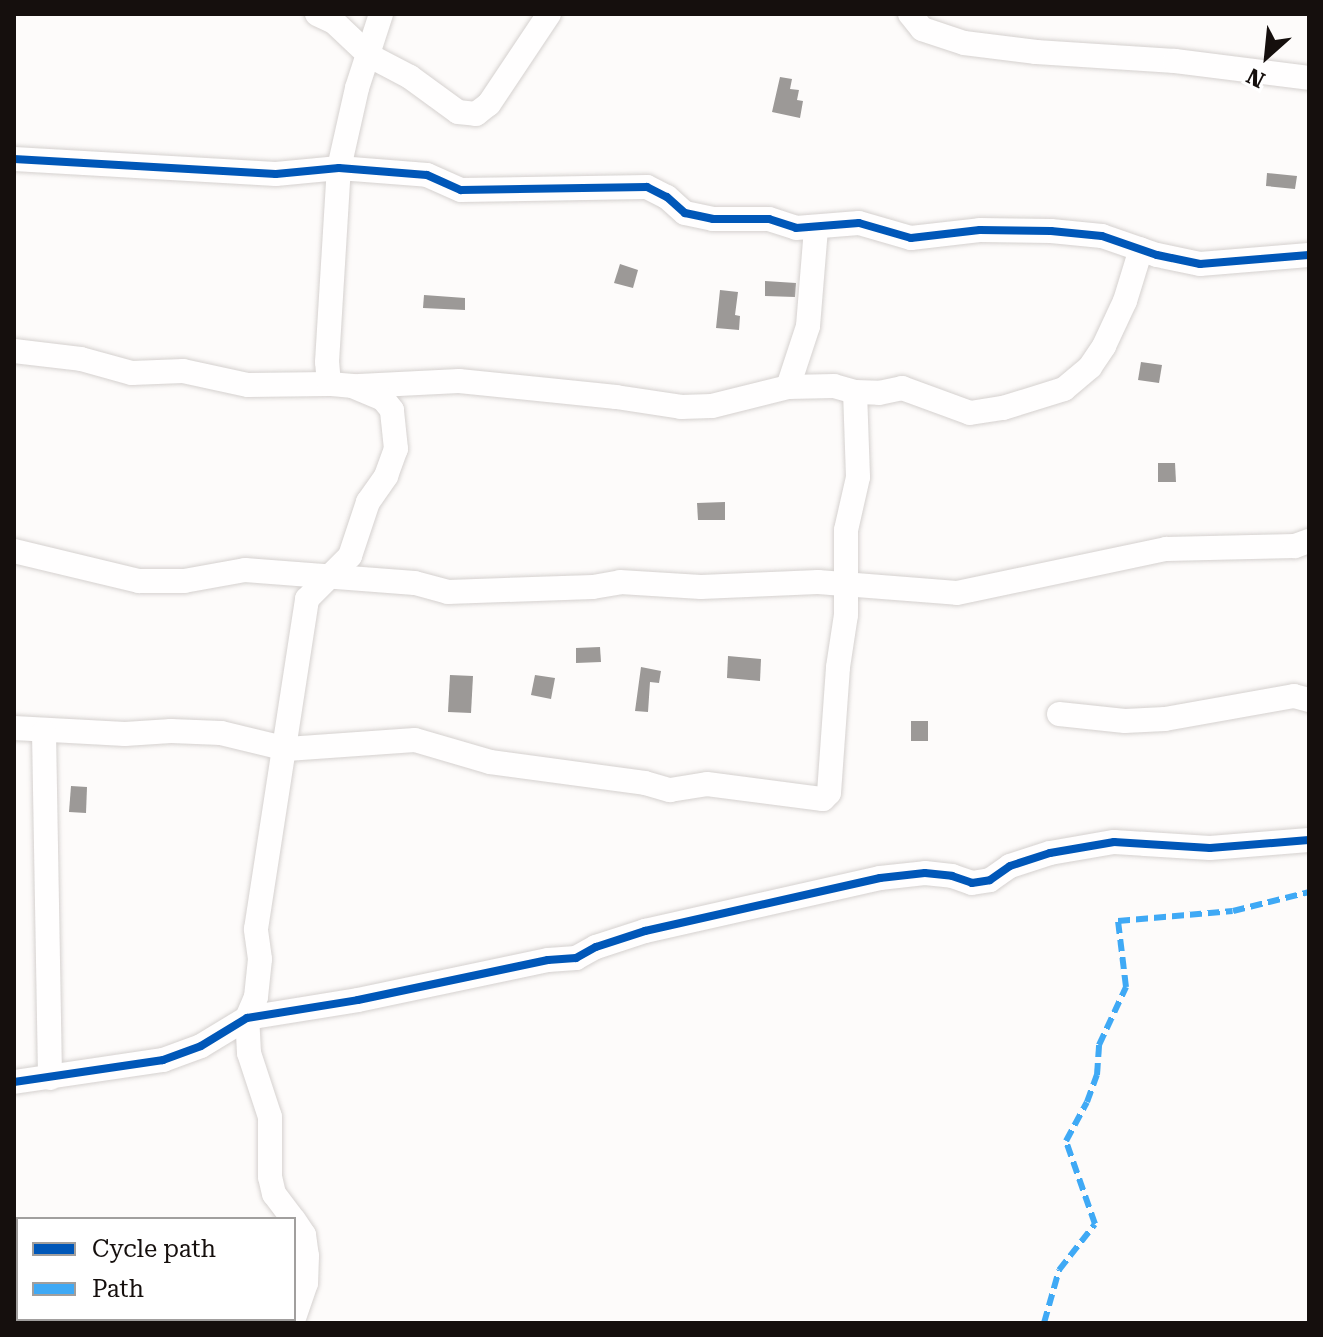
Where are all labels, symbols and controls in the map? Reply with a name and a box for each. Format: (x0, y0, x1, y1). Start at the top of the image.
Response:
north arrow (1227, 16, 1307, 96)
text: N (1243, 63, 1269, 93)
legend (16, 1217, 296, 1321)
text: Cycle path (92, 1235, 216, 1263)
text: Path (92, 1275, 144, 1303)

